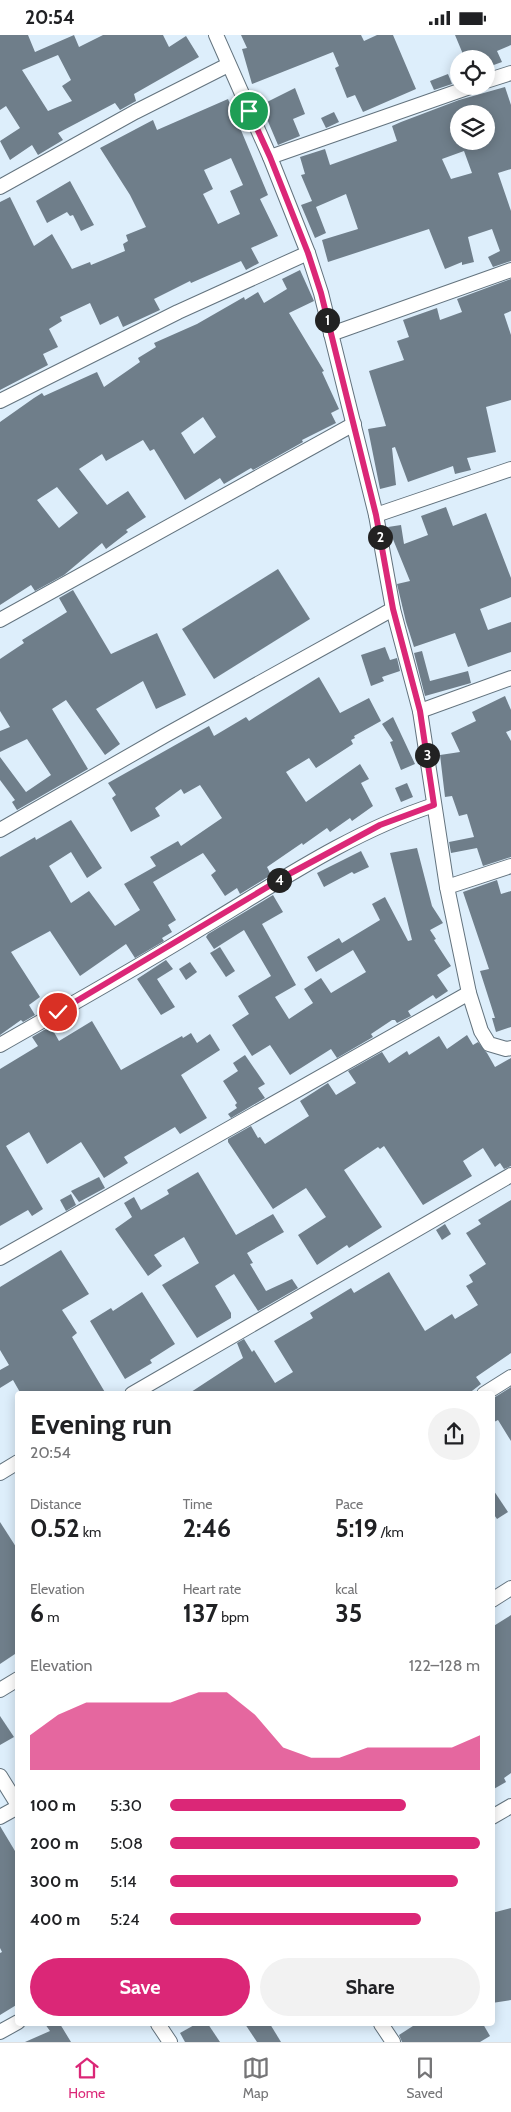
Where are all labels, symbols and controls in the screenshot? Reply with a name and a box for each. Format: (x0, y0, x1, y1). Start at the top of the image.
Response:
text: 20:54 (25, 6, 75, 29)
map controls (450, 50, 495, 150)
button: locate (450, 50, 495, 95)
pin (228, 90, 270, 132)
icon: arrive (235, 97, 263, 125)
button: layers (450, 105, 495, 150)
pin: 1 (314, 307, 340, 333)
text: 1 (325, 311, 330, 329)
pin: 2 (368, 525, 392, 549)
text: 2 (377, 528, 384, 546)
pin: 3 (414, 743, 440, 767)
text: 3 (424, 746, 431, 764)
pin: 4 (266, 867, 292, 893)
text: 4 (275, 871, 284, 889)
pin (37, 991, 79, 1033)
icon: check (44, 998, 72, 1026)
text: Evening run (30, 1407, 172, 1441)
button: share (428, 1408, 480, 1460)
text: 20:54 (30, 1443, 71, 1462)
text: Distance (30, 1495, 82, 1513)
text: Time (183, 1495, 212, 1513)
text: Pace (335, 1495, 363, 1513)
text: 0.52 (30, 1513, 80, 1543)
text: 2:46 (183, 1513, 231, 1543)
text: 5:19 (335, 1513, 378, 1543)
text: km (80, 1523, 101, 1541)
text: /km (378, 1523, 404, 1541)
text: Elevation (30, 1580, 85, 1598)
text: Heart rate (183, 1580, 241, 1598)
text: kcal (335, 1580, 358, 1598)
text: 6 (30, 1598, 44, 1628)
text: 137 (183, 1598, 218, 1628)
text: 35 (335, 1598, 362, 1628)
text: m (44, 1608, 60, 1626)
text: bpm (218, 1608, 249, 1626)
text: Elevation (30, 1656, 93, 1675)
text: 122–128 m (409, 1656, 480, 1675)
text: 100 m (30, 1796, 76, 1815)
text: 5:30 (110, 1796, 142, 1815)
text: 200 m (30, 1834, 79, 1853)
text: 5:08 (110, 1834, 143, 1853)
text: 300 m (30, 1872, 79, 1891)
text: 5:14 (110, 1872, 136, 1891)
text: 400 m (30, 1910, 80, 1929)
text: 5:24 (110, 1910, 140, 1929)
button: Save (30, 1958, 250, 2016)
button: Share (260, 1958, 480, 2016)
tab: Home (68, 2054, 105, 2102)
tab: Map (242, 2054, 270, 2102)
tab: Saved (406, 2054, 443, 2102)

